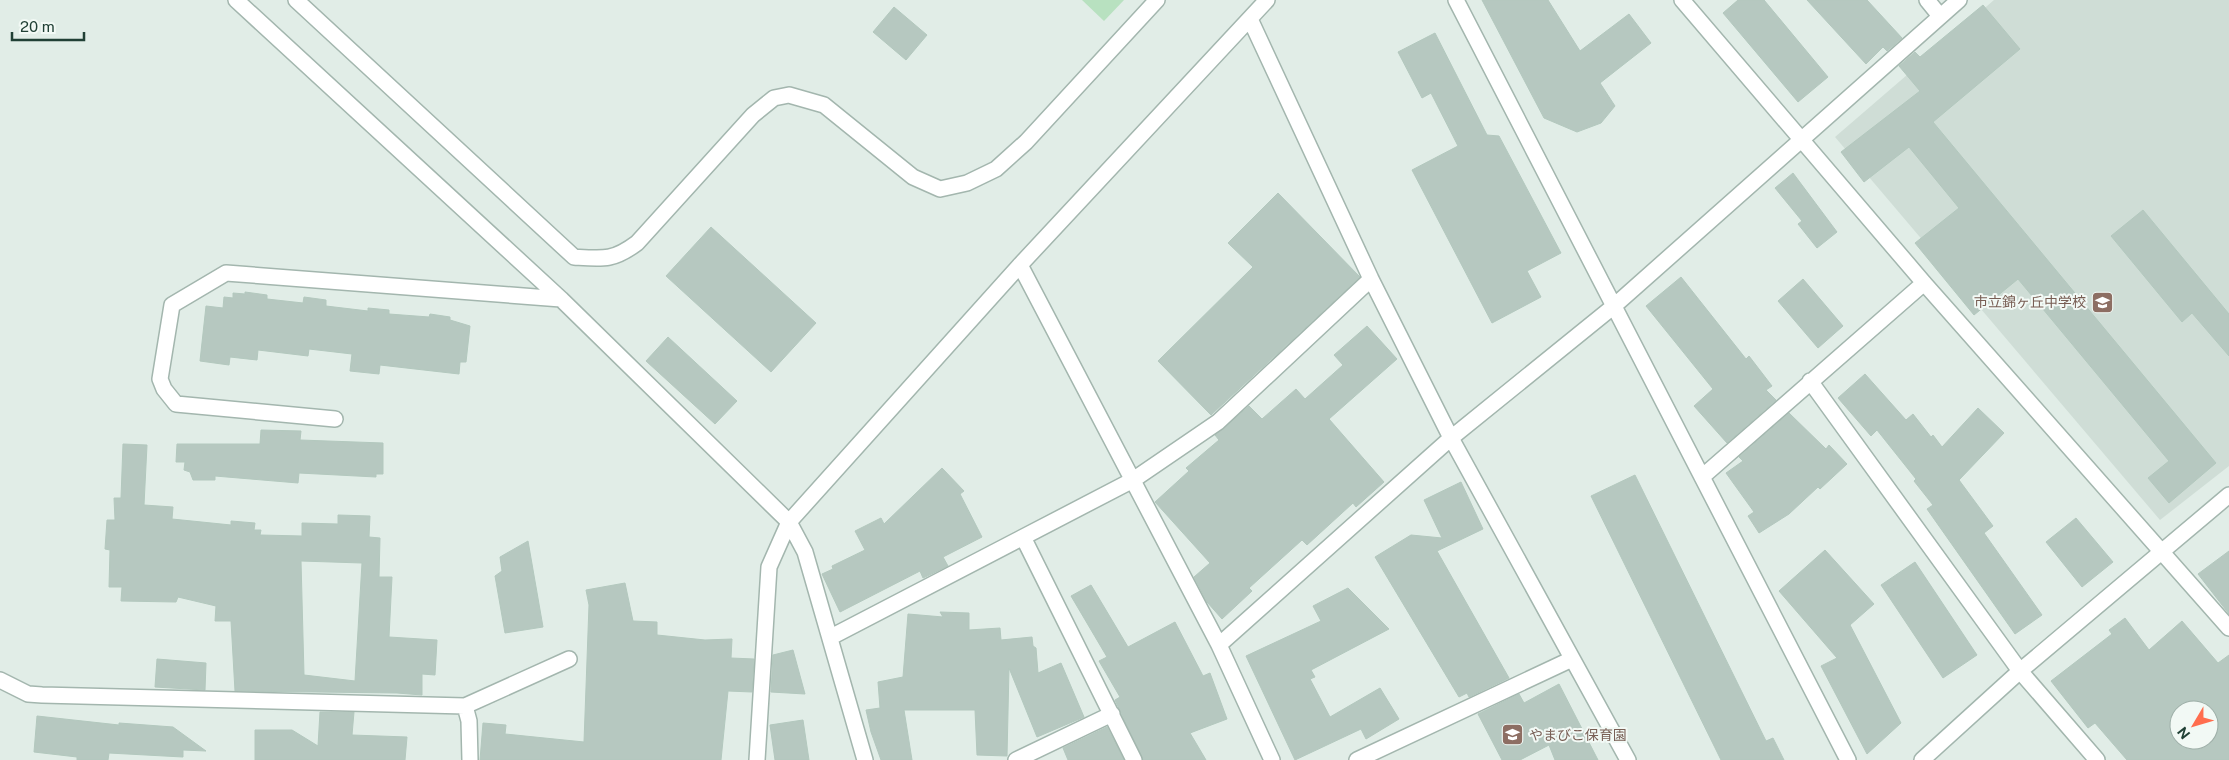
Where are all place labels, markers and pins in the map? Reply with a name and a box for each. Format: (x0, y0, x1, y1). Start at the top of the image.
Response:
school or university icon: 市立錦ヶ丘中学校 (2090, 290, 2114, 314)
place label: 市立錦ヶ丘中学校 (1974, 294, 2086, 310)
school or university icon: やまびこ保育園 (1501, 723, 1525, 747)
place label: やまびこ保育園 (1529, 727, 1627, 743)

